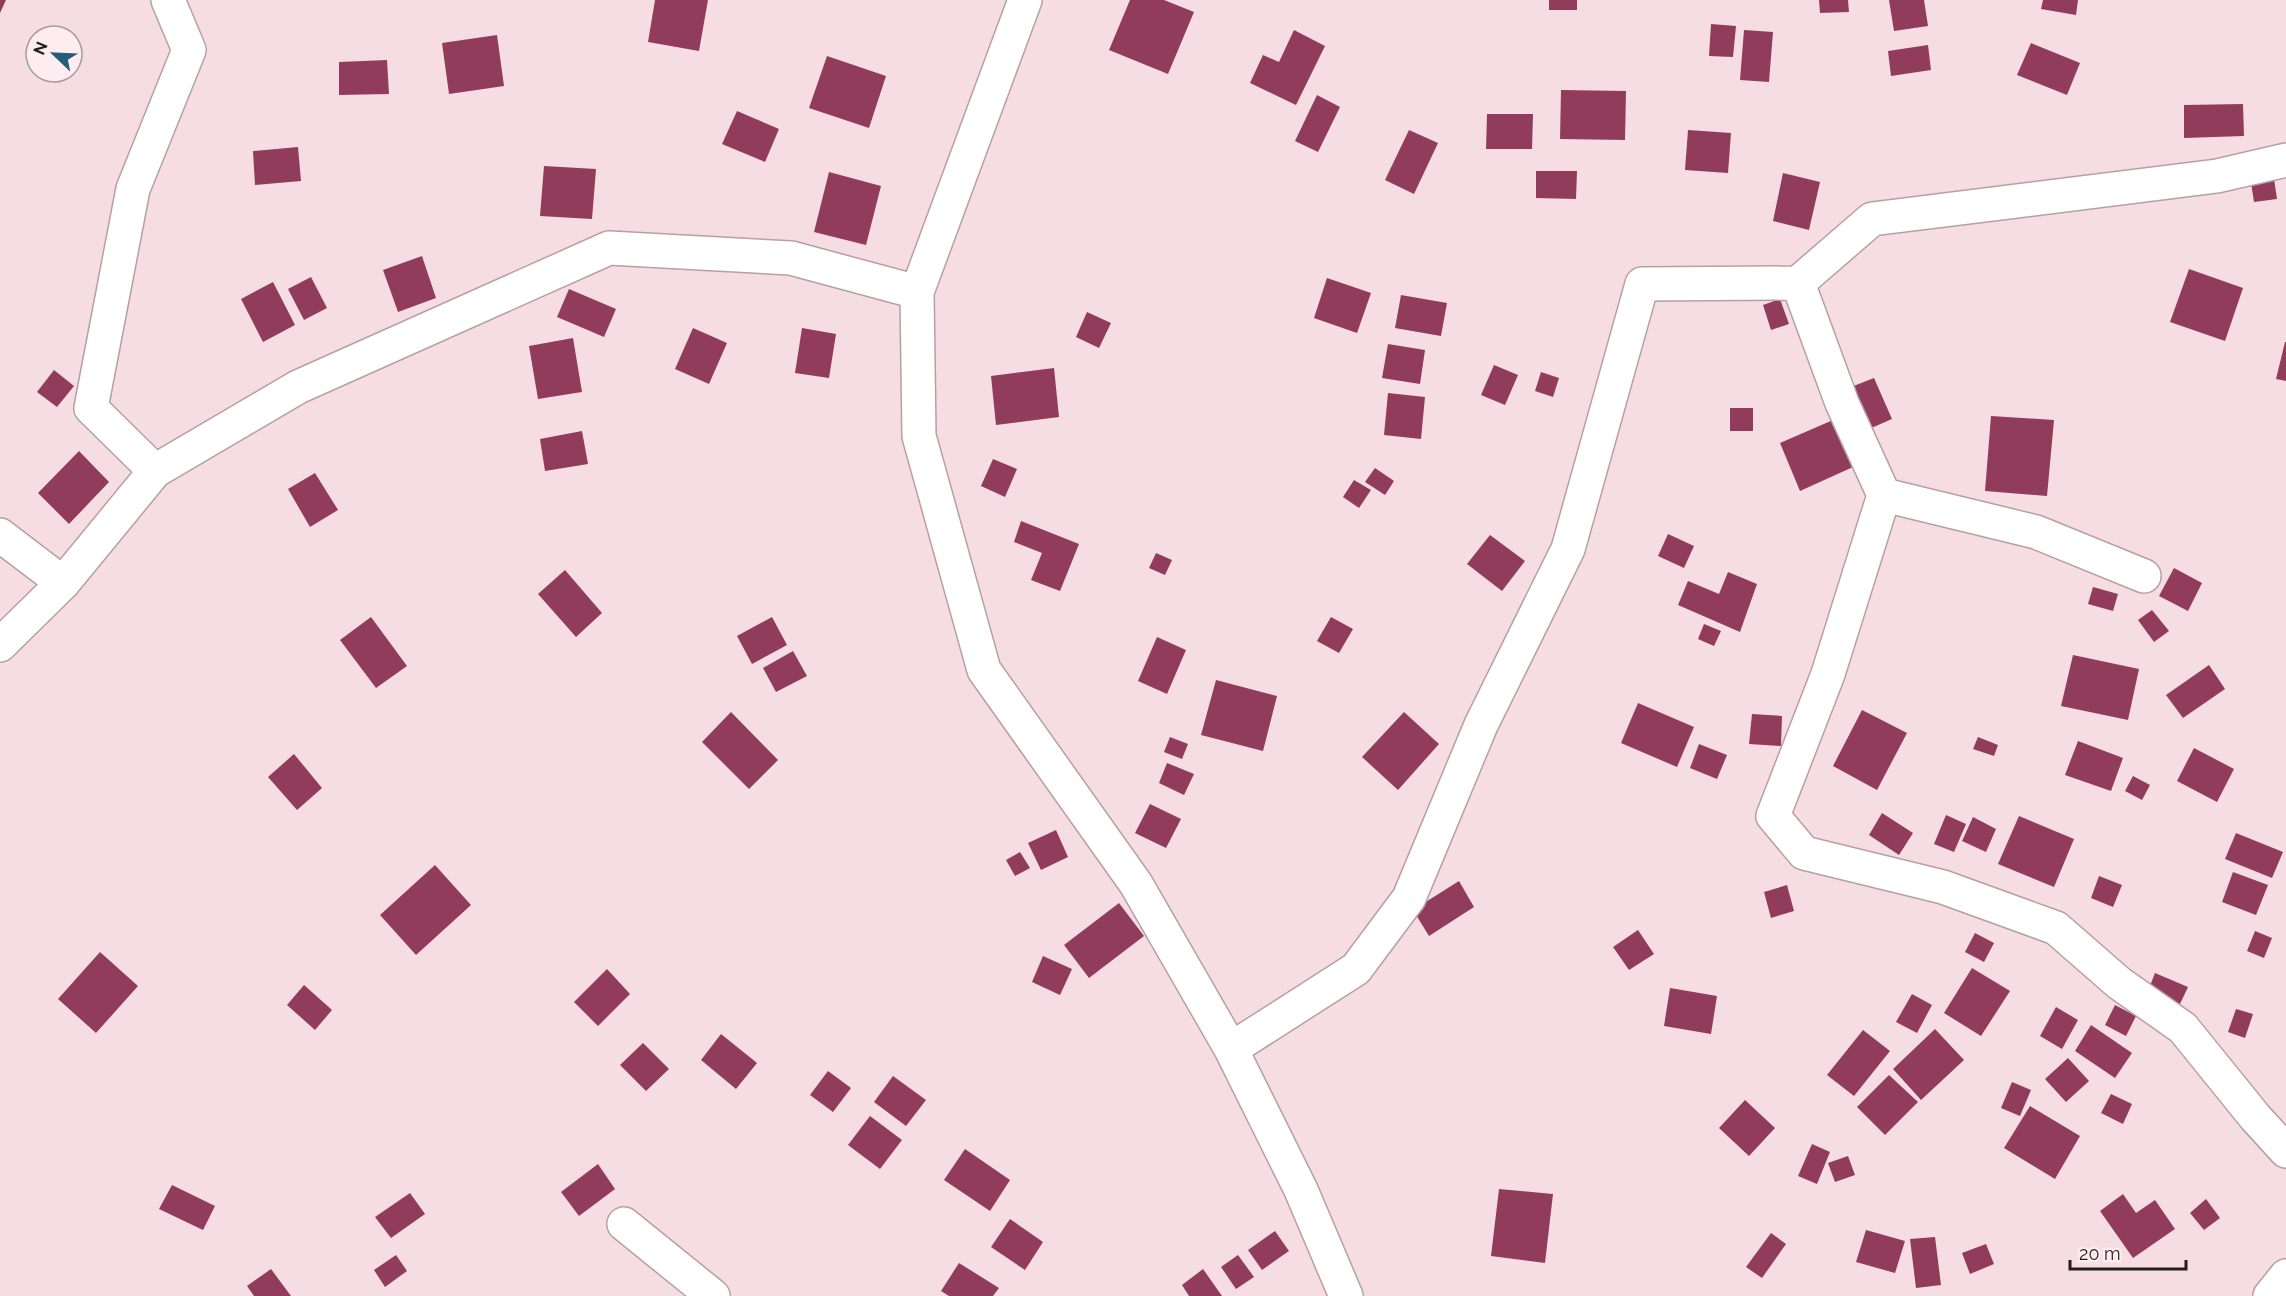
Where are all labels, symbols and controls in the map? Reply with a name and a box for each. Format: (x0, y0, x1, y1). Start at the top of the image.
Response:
north arrow (24, 24, 84, 84)
text: N (30, 39, 52, 58)
scale bar (2070, 1233, 2186, 1271)
text: 20 m (2079, 1243, 2121, 1264)

